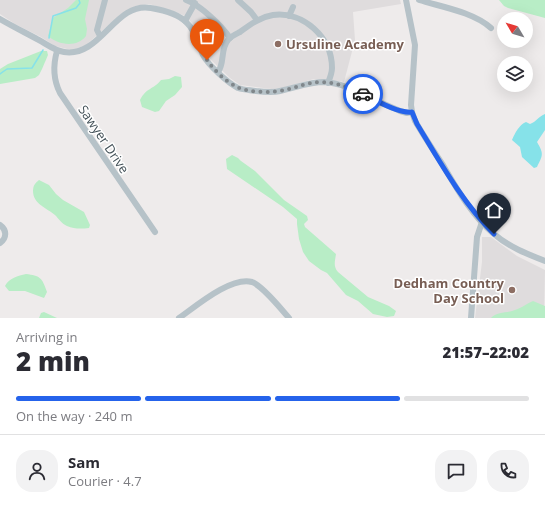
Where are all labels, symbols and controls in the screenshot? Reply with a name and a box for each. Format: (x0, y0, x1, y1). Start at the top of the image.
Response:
north arrow (497, 12, 533, 48)
map controls (497, 12, 533, 92)
pin (190, 19, 224, 60)
icon: bag (196, 25, 218, 47)
place label: Ursuline Academy (286, 35, 404, 53)
marker: Ursuline Academy (273, 39, 283, 49)
button: layers (497, 56, 533, 92)
courier (343, 74, 383, 114)
icon: car (352, 83, 374, 105)
street label: Sawyer Drive (75, 101, 133, 177)
pin (477, 193, 511, 234)
icon: home (483, 199, 505, 221)
place label: Dedham Country Day School (394, 274, 505, 307)
marker: Dedham Country Day School (507, 285, 517, 295)
text: Arriving in (16, 328, 78, 346)
text: 21:57–22:02 (443, 342, 529, 362)
text: 2 min (16, 343, 90, 379)
text: On the way · 240 m (16, 407, 132, 425)
button: person (16, 450, 58, 492)
button: chat (435, 450, 477, 492)
button: phone (487, 450, 529, 492)
text: Sam (68, 452, 100, 472)
text: Courier · 4.7 (68, 472, 142, 490)

